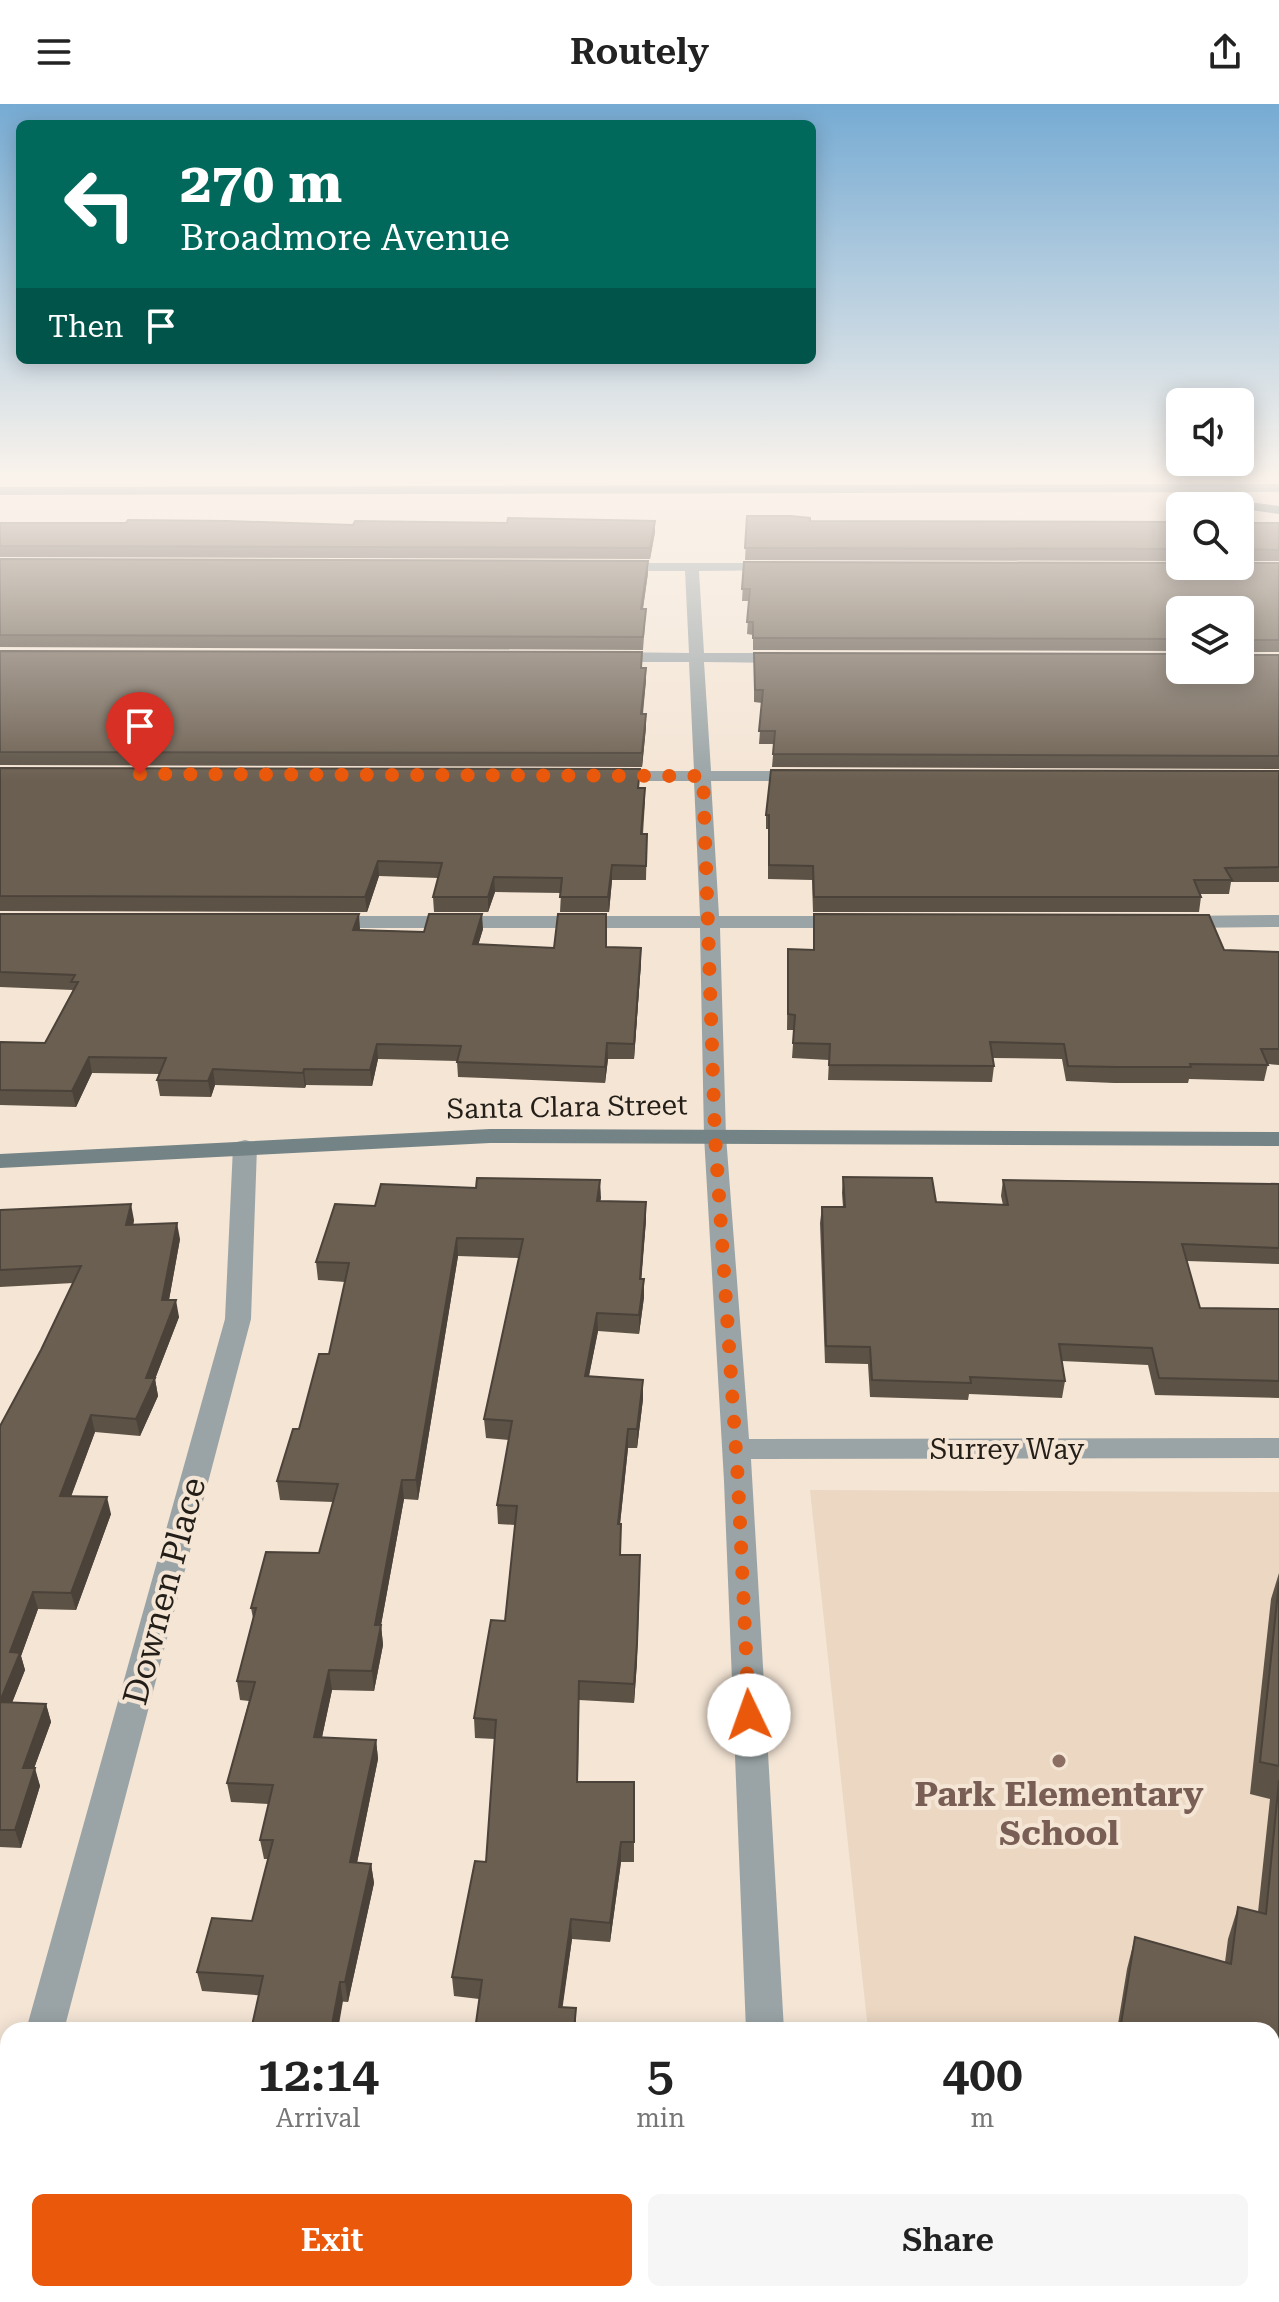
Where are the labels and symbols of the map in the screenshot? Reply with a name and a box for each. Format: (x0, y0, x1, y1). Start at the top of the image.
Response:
pin (106, 692, 174, 774)
street label: Santa Clara Street (446, 1088, 688, 1126)
street label: Surrey Way (930, 1433, 1085, 1466)
street label: Downen Place (114, 1473, 214, 1709)
position arrow (707, 1673, 791, 1757)
marker: Park Elementary School (1050, 1752, 1068, 1770)
place label: Park Elementary School (914, 1774, 1204, 1853)

